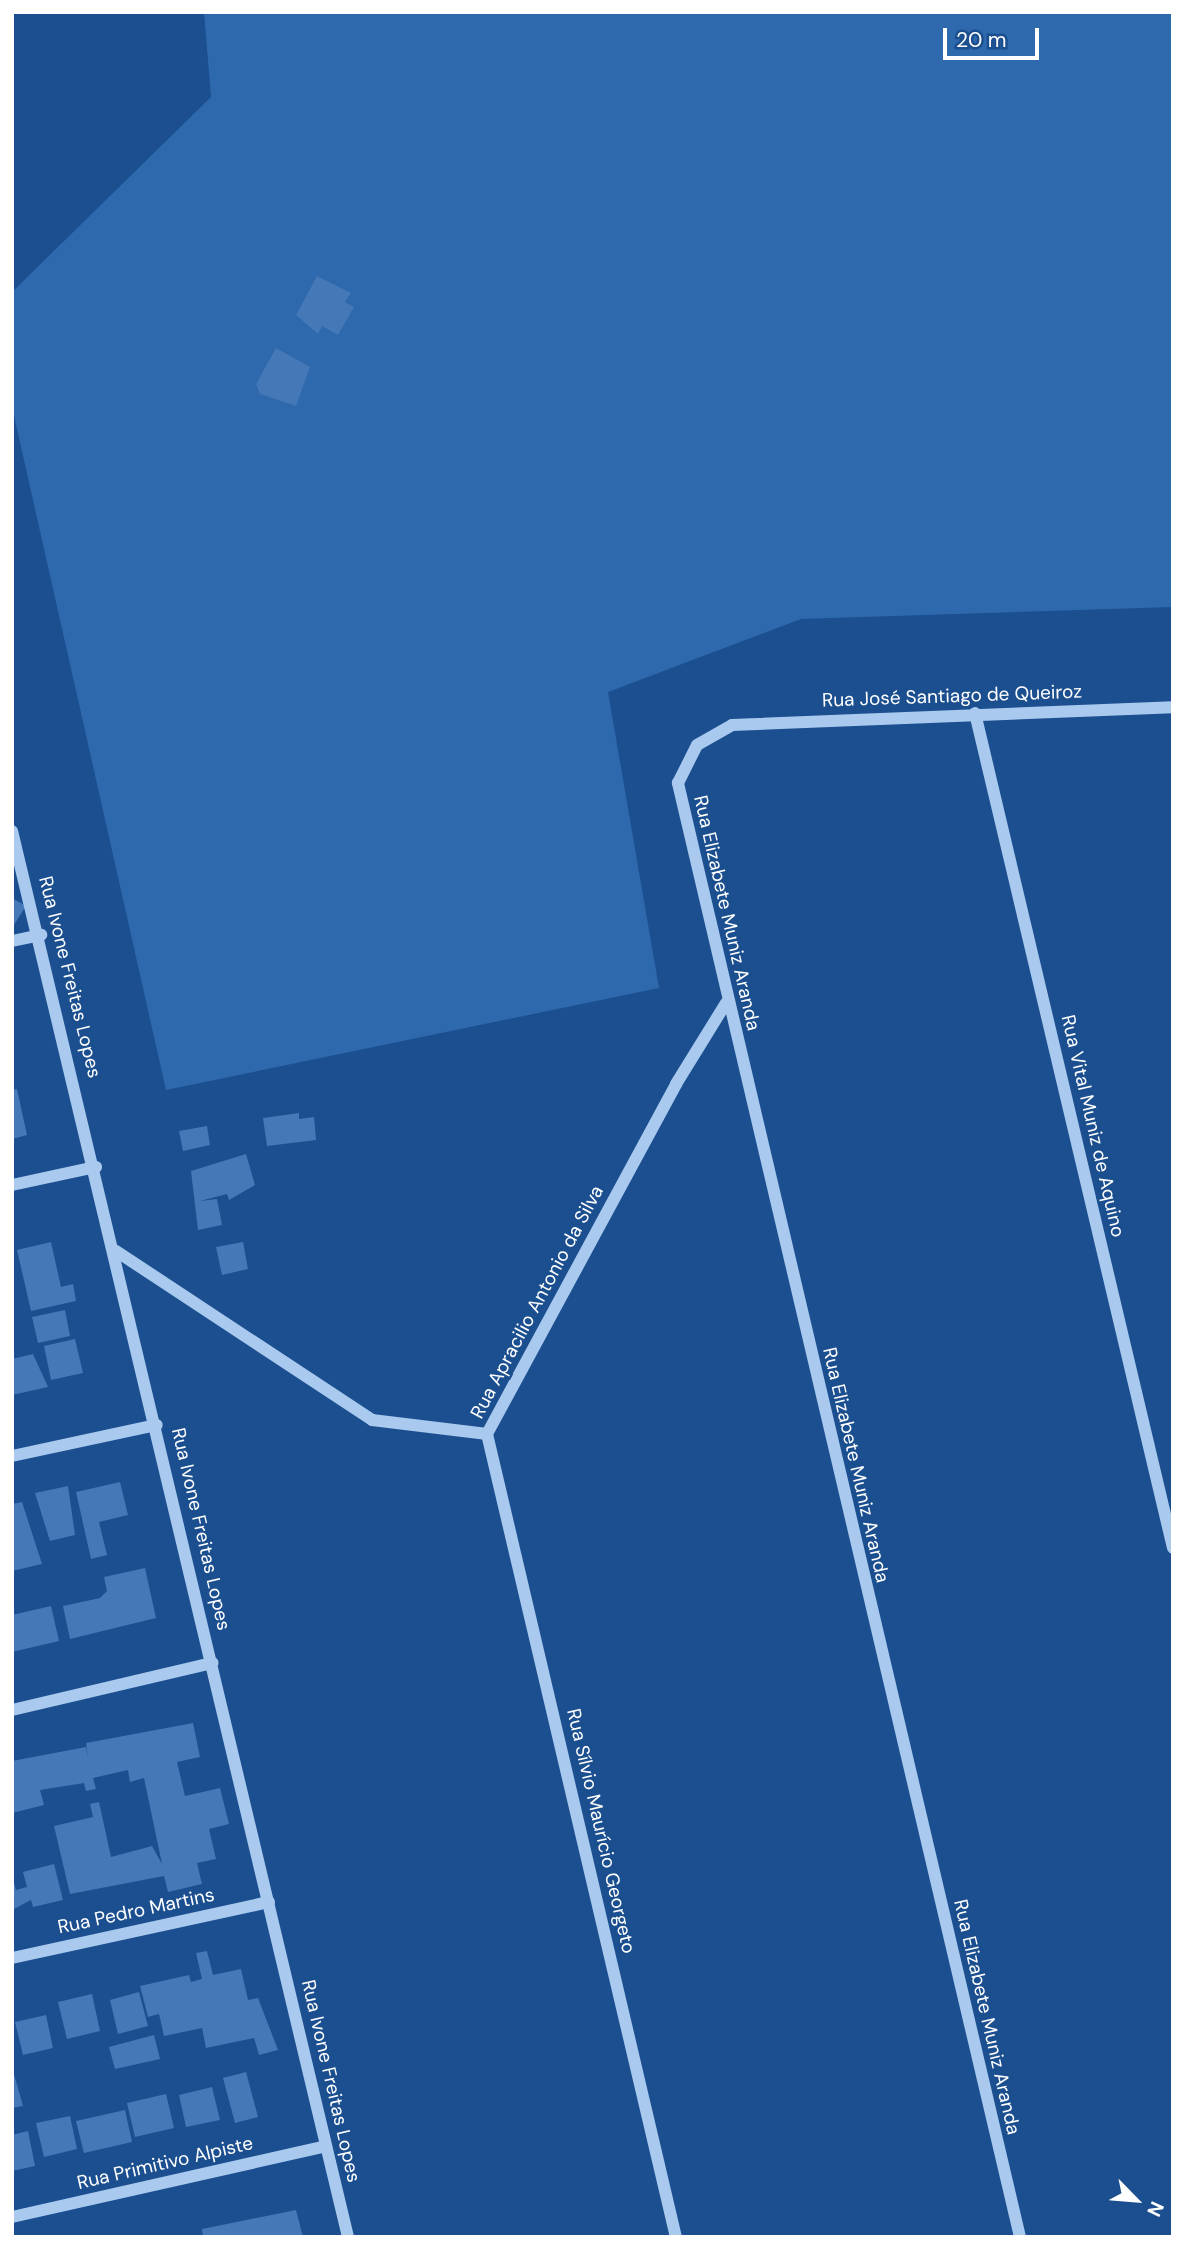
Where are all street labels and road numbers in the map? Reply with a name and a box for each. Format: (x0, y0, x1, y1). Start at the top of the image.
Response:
street label: Rua José Santiago de Queiroz (822, 680, 1082, 712)
street label: Rua Elizabete Muniz Aranda (689, 793, 765, 1033)
street label: Rua Ivone Freitas Lopes (34, 874, 106, 1080)
street label: Rua Vital Muniz de Aquino (1056, 1013, 1130, 1239)
street label: Rua Apracilio Antonio da Silva (466, 1182, 608, 1422)
street label: Rua Elizabete Muniz Aranda (818, 1345, 894, 1585)
street label: Rua Ivone Freitas Lopes (167, 1425, 235, 1633)
street label: Rua Sílvio Maurício Georgeto (562, 1706, 640, 1956)
street label: Rua Pedro Martins (56, 1883, 216, 1939)
street label: Rua Elizabete Muniz Aranda (949, 1897, 1025, 2137)
street label: Rua Ivone Freitas Lopes (297, 1977, 365, 2185)
street label: Rua Primitivo Alpiste (75, 2132, 255, 2194)

